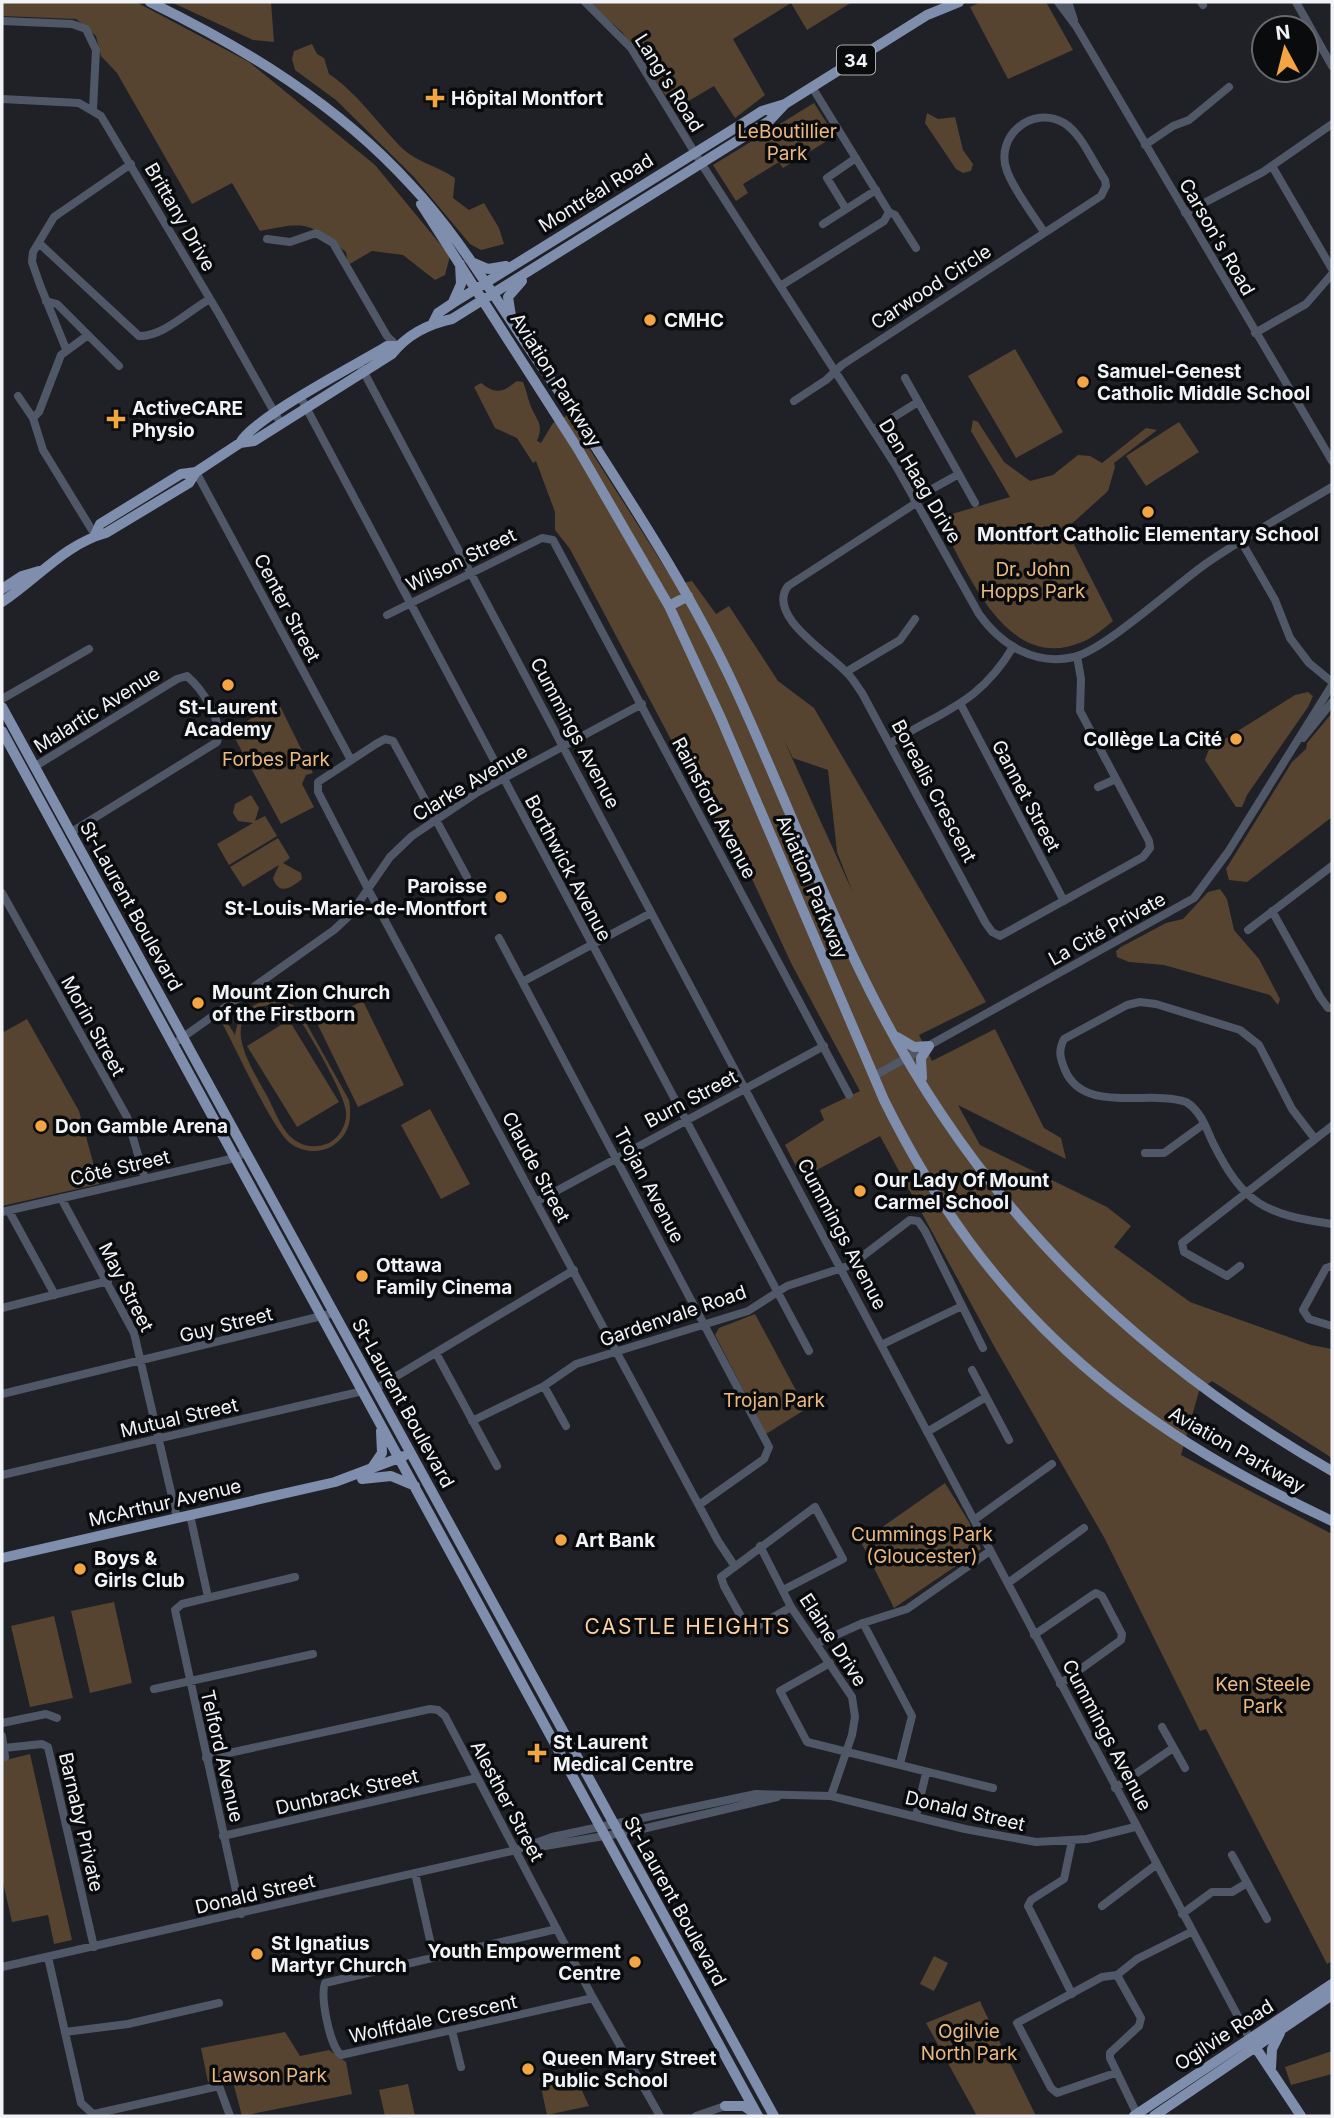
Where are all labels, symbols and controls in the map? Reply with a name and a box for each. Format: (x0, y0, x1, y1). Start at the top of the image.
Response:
north arrow (1250, 14, 1320, 84)
text: N (1274, 20, 1292, 45)
street label: Lang's Road (630, 30, 708, 136)
road number: 34 (837, 46, 875, 74)
place label: Hôpital Montfort (451, 87, 603, 110)
marker: Hôpital Montfort (425, 88, 445, 108)
park label: LeBoutillier Park (737, 120, 837, 165)
street label: Montréal Road (535, 149, 657, 237)
street label: Brittany Drive (140, 159, 220, 275)
street label: Carson's Road (1174, 174, 1260, 300)
street label: Carwood Circle (867, 240, 995, 334)
street label: Aviation Parkway (505, 309, 607, 452)
place label: CMHC (664, 309, 724, 332)
marker: CMHC (642, 312, 658, 328)
place label: Samuel-Genest Catholic Middle School (1097, 360, 1310, 405)
marker: Samuel-Genest Catholic Middle School (1075, 374, 1091, 390)
place label: ActiveCARE Physio (132, 397, 243, 442)
marker: ActiveCARE Physio (106, 409, 126, 429)
street label: Den Haag Drive (874, 415, 966, 547)
marker: Montfort Catholic Elementary School (1140, 504, 1156, 520)
street label: Wilson Street (402, 523, 520, 597)
place label: Montfort Catholic Elementary School (977, 523, 1319, 546)
street label: Center Street (249, 550, 325, 666)
park label: Dr. John Hopps Park (981, 558, 1086, 603)
street label: Cummings Avenue (525, 653, 625, 813)
street label: Malartic Avenue (30, 662, 164, 758)
marker: St-Laurent Academy (220, 677, 236, 693)
place label: St-Laurent Academy (179, 696, 278, 741)
street label: Borealis Crescent (887, 716, 981, 866)
place label: Collège La Cité (1083, 728, 1222, 751)
marker: Collège La Cité (1228, 731, 1244, 747)
street label: Rainsford Avenue (667, 733, 761, 883)
street label: Gannet Street (987, 736, 1065, 856)
street label: Clarke Avenue (408, 740, 532, 826)
park label: Forbes Park (222, 748, 331, 771)
street label: Borthwick Avenue (520, 791, 616, 945)
street label: Aviation Parkway (771, 812, 853, 963)
street label: St-Laurent Boulevard (75, 817, 187, 995)
place label: Paroisse St-Louis-Marie-de-Montfort (225, 875, 487, 920)
street label: La Cité Private (1044, 887, 1170, 971)
marker: Paroisse St-Louis-Marie-de-Montfort (493, 889, 509, 905)
street label: Morin Street (56, 972, 130, 1080)
place label: Mount Zion Church of the Firstborn (212, 981, 390, 1026)
marker: Mount Zion Church of the Firstborn (190, 995, 206, 1011)
street label: Burn Street (641, 1065, 741, 1133)
street label: Claude Street (497, 1108, 575, 1226)
place label: Don Gamble Arena (55, 1115, 228, 1138)
marker: Don Gamble Arena (33, 1118, 49, 1134)
street label: Trojan Avenue (609, 1123, 689, 1247)
street label: Côté Street (68, 1145, 172, 1191)
street label: Cummings Avenue (792, 1154, 892, 1314)
place label: Our Lady Of Mount Carmel School (874, 1169, 1049, 1214)
marker: Our Lady Of Mount Carmel School (852, 1183, 868, 1199)
street label: May Street (94, 1238, 158, 1336)
place label: Ottawa Family Cinema (376, 1254, 512, 1299)
marker: Ottawa Family Cinema (354, 1268, 370, 1284)
street label: Gardenvale Road (597, 1280, 749, 1352)
street label: Guy Street (177, 1302, 275, 1348)
street label: St-Laurent Boulevard (347, 1314, 459, 1492)
park label: Trojan Park (723, 1389, 826, 1412)
street label: Mutual Street (118, 1393, 240, 1443)
street label: Aviation Parkway (1165, 1402, 1310, 1499)
street label: McArthur Avenue (86, 1474, 244, 1532)
park label: Cummings Park (Gloucester) (851, 1523, 994, 1568)
place label: Art Bank (575, 1529, 655, 1552)
marker: Art Bank (553, 1532, 569, 1548)
place label: Boys & Girls Club (94, 1547, 185, 1592)
marker: Boys & Girls Club (72, 1561, 88, 1577)
street label: Elaine Drive (794, 1589, 872, 1691)
district label: CASTLE HEIGHTS (584, 1614, 792, 1639)
street label: Cummings Avenue (1057, 1655, 1157, 1815)
park label: Ken Steele Park (1215, 1673, 1311, 1718)
street label: Telford Avenue (196, 1688, 248, 1824)
place label: St Laurent Medical Centre (553, 1731, 694, 1776)
street label: Alesther Street (466, 1737, 548, 1865)
marker: St Laurent Medical Centre (527, 1743, 547, 1763)
street label: Barnaby Private (54, 1750, 108, 1894)
street label: Dunbrack Street (273, 1764, 421, 1820)
street label: Donald Street (903, 1786, 1027, 1836)
street label: St-Laurent Boulevard (619, 1812, 731, 1990)
street label: Donald Street (193, 1869, 317, 1919)
place label: St Ignatius Martyr Church (271, 1932, 407, 1977)
place label: Youth Empowerment Centre (428, 1940, 621, 1985)
marker: St Ignatius Martyr Church (249, 1946, 265, 1962)
marker: Youth Empowerment Centre (627, 1954, 643, 1970)
street label: Wolffdale Crescent (347, 1990, 519, 2048)
street label: Ogilvie Road (1170, 1995, 1278, 2075)
park label: Ogilvie North Park (921, 2020, 1018, 2065)
place label: Queen Mary Street Public School (542, 2047, 717, 2092)
marker: Queen Mary Street Public School (520, 2061, 536, 2077)
park label: Lawson Park (211, 2064, 327, 2087)

